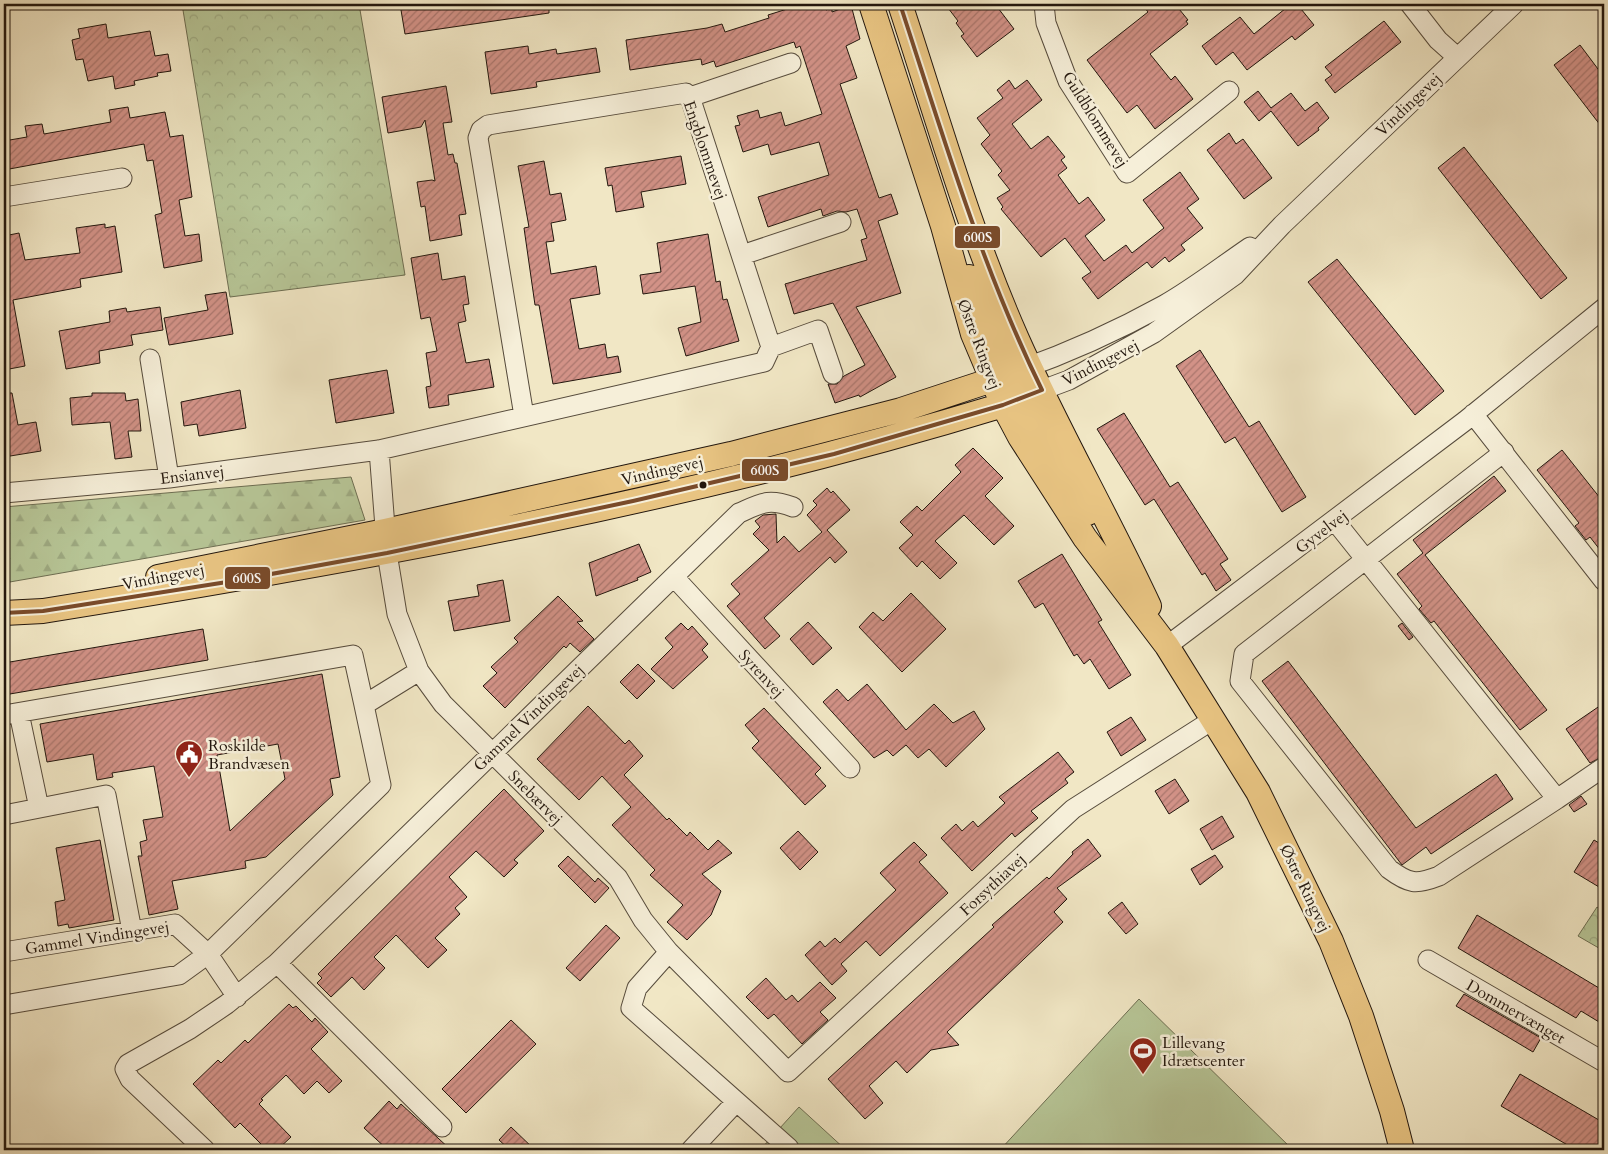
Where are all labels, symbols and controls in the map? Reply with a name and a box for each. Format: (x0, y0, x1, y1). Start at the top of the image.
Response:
street label: Guldblommevej (1057, 67, 1134, 172)
street label: Vindingevej (1371, 68, 1446, 142)
street label: Engblommevej (678, 98, 732, 203)
line badge: 600S (954, 225, 1001, 249)
text: 600S (964, 228, 992, 247)
street label: Østre Ringvej (952, 296, 1006, 393)
street label: Vindingevej (1058, 334, 1143, 392)
street label: Vindingevej (619, 451, 705, 491)
line badge: 600S (741, 458, 789, 482)
street label: Ensianvej (159, 460, 226, 490)
text: 600S (751, 461, 779, 480)
unlabelled marker (698, 480, 708, 490)
street label: Gyvelvej (1291, 505, 1352, 559)
street label: Vindingevej (120, 558, 206, 596)
line badge: 600S (224, 566, 271, 590)
text: 600S (233, 569, 261, 588)
street label: Syrenvej (733, 645, 789, 703)
street label: Gammel Vindingevej (469, 659, 589, 776)
place label: Roskilde Brandvæsen (208, 735, 290, 775)
public building icon: Roskilde Brandvæsen (174, 739, 204, 778)
street label: Snebærvej (503, 765, 568, 830)
street label: Østre Ringvej (1274, 841, 1336, 936)
street label: Forsythiavej (955, 849, 1030, 921)
street label: Gammel Vindingevej (23, 916, 171, 960)
street label: Dommervænget (1462, 975, 1569, 1049)
place label: Lillevang Idrætscenter (1162, 1032, 1245, 1072)
sports icon: Lillevang Idrætscenter (1128, 1036, 1158, 1075)

